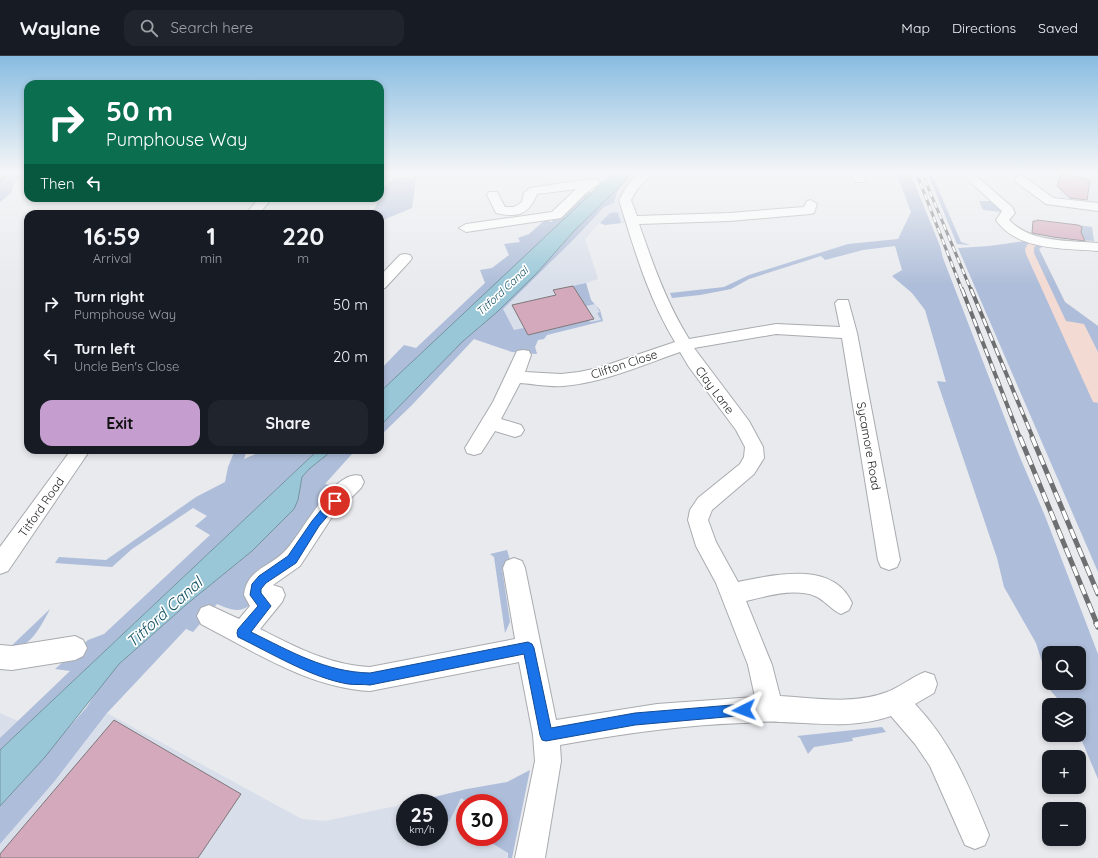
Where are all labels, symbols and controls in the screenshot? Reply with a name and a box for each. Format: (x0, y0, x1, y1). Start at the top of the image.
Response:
search box (124, 10, 404, 46)
text: Waylane (20, 16, 100, 40)
icon: search (138, 17, 160, 39)
text: Search here (170, 18, 253, 37)
text: Map (901, 19, 930, 37)
text: Directions (952, 19, 1016, 37)
text: Saved (1038, 19, 1078, 37)
text: 50 m (106, 93, 173, 128)
icon: right (40, 96, 92, 148)
text: Pumphouse Way (106, 128, 247, 151)
icon: left (83, 172, 105, 194)
text: Then (40, 174, 75, 193)
text: 16:59 (84, 221, 140, 251)
text: 1 (207, 221, 216, 251)
text: 220 (282, 221, 324, 251)
text: Arrival (93, 250, 132, 266)
text: min (200, 250, 222, 266)
text: m (297, 250, 309, 266)
water label: Titford Canal (473, 262, 532, 319)
text: Turn right (74, 287, 145, 306)
icon: right (40, 293, 62, 315)
text: 50 m (333, 295, 368, 314)
text: Pumphouse Way (74, 306, 176, 322)
text: Turn left (74, 339, 136, 358)
icon: left (40, 345, 62, 367)
street label: Clifton Close (589, 346, 659, 382)
text: 20 m (333, 347, 368, 366)
text: Uncle Ben's Close (74, 358, 179, 374)
street label: Clay Lane (692, 363, 738, 417)
button: Exit (40, 400, 200, 446)
button: Share (208, 400, 368, 446)
street label: Sycamore Road (854, 401, 884, 491)
street label: Titford Road (15, 474, 67, 540)
pin (318, 484, 352, 518)
icon: arrive (324, 490, 346, 512)
water label: Titford Canal (122, 571, 208, 651)
map controls (1042, 646, 1086, 846)
button: search (1042, 646, 1086, 690)
position arrow (723, 689, 765, 731)
button: layers (1042, 698, 1086, 742)
button: + (1042, 750, 1086, 794)
speed limit sign: 30 (456, 794, 508, 846)
text: 25 (411, 802, 433, 827)
button: − (1042, 802, 1086, 846)
text: km/h (409, 823, 435, 836)

